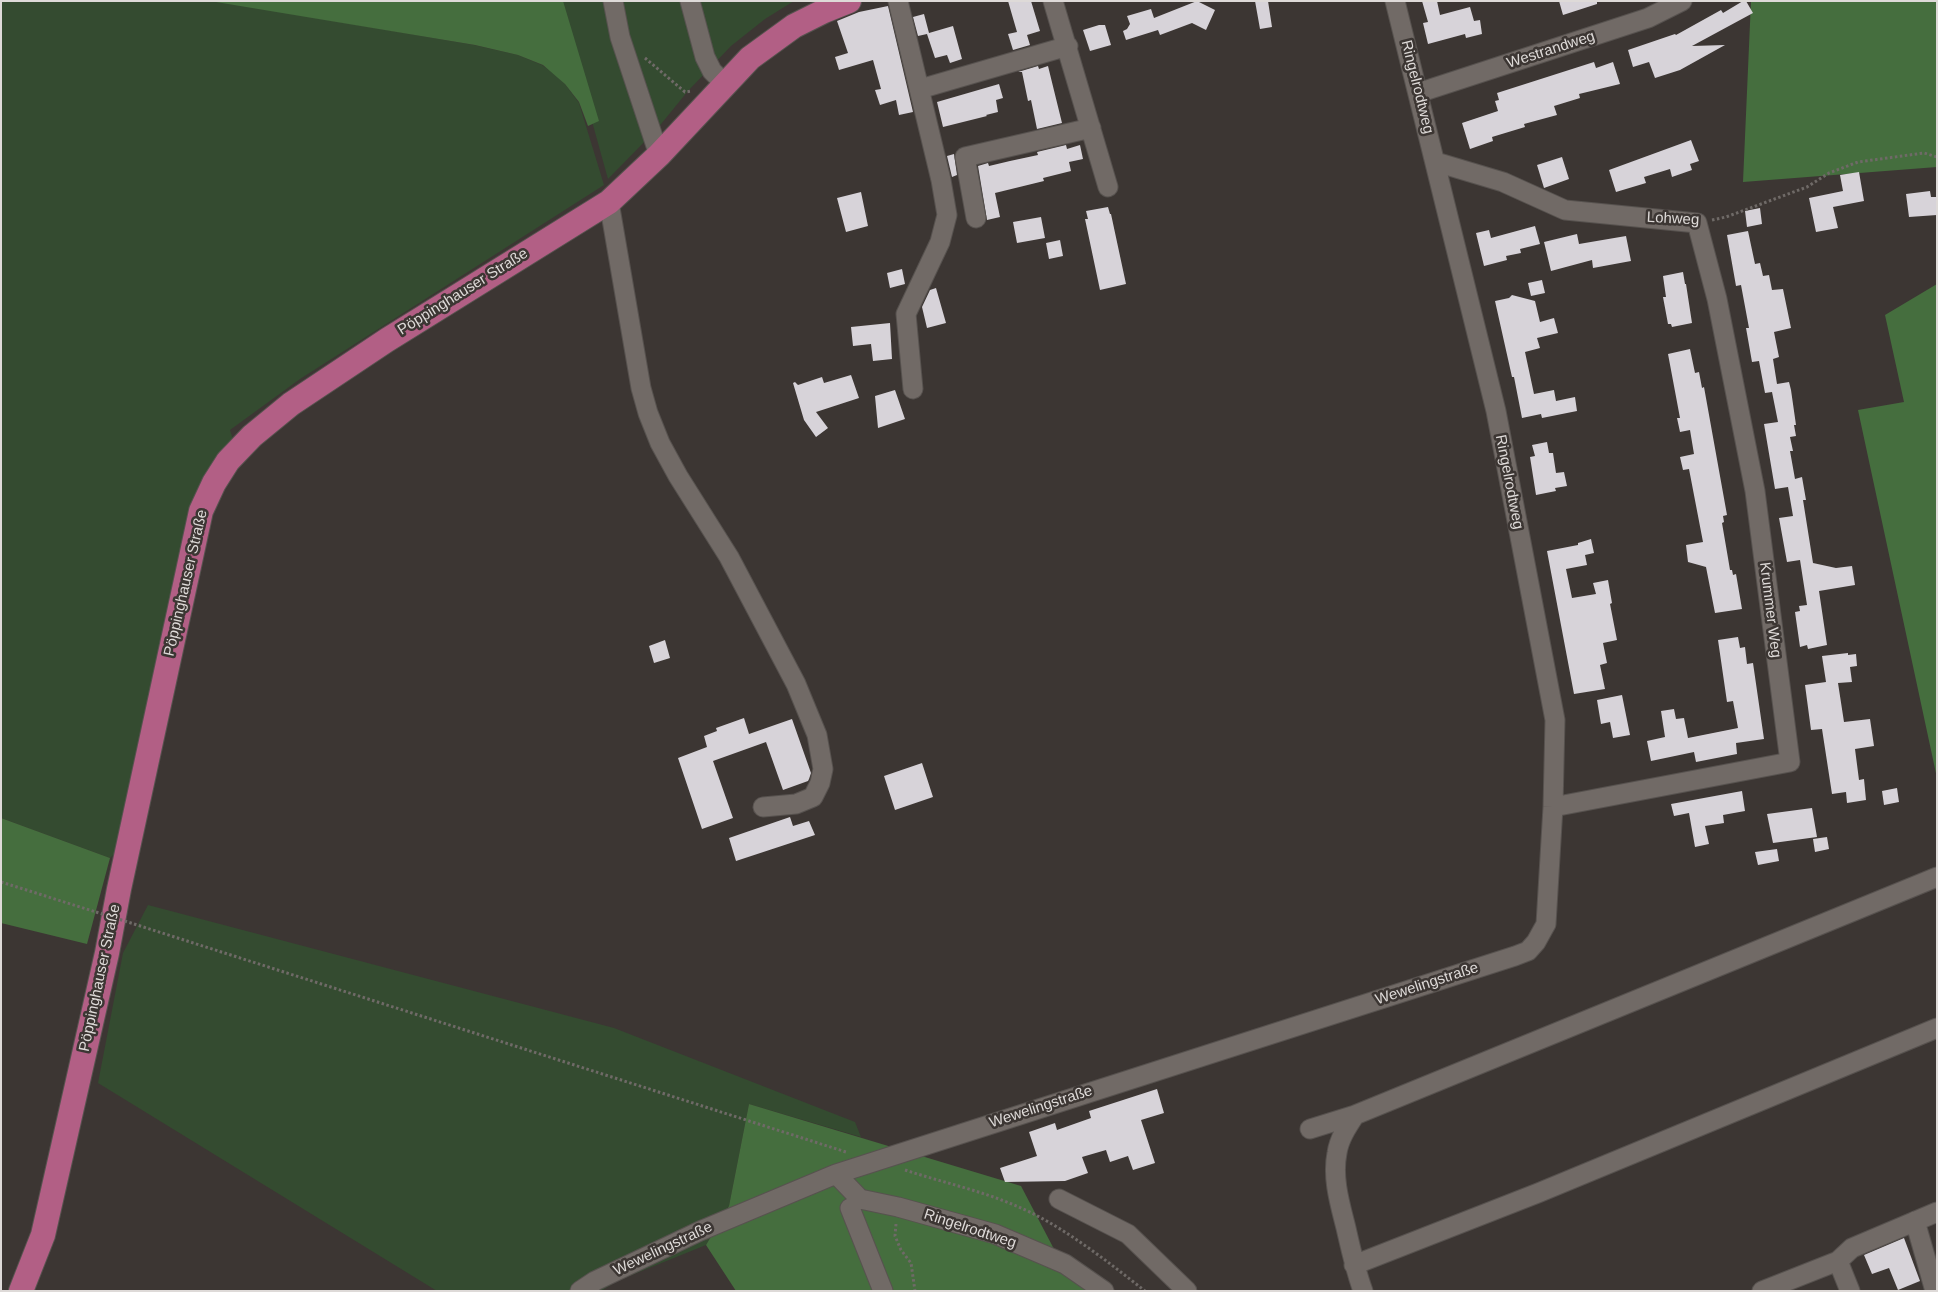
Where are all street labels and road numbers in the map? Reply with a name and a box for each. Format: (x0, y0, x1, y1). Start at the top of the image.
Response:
street label: Westrandweg (1505, 27, 1597, 73)
street label: Ringelrodtweg (1397, 38, 1437, 136)
street label: Lohweg (1646, 209, 1700, 229)
street label: Pöppinghauser Straße (395, 245, 531, 339)
street label: Ringelrodtweg (1491, 433, 1527, 531)
street label: Pöppinghauser Straße (160, 508, 212, 658)
street label: Krummer Weg (1755, 561, 1785, 659)
street label: Pöppinghauser Straße (76, 903, 124, 1053)
street label: Wewelingstraße (1373, 959, 1481, 1009)
street label: Wewelingstraße (987, 1082, 1095, 1132)
street label: Ringelrodtweg (922, 1206, 1018, 1252)
street label: Wewelingstraße (611, 1218, 715, 1280)

